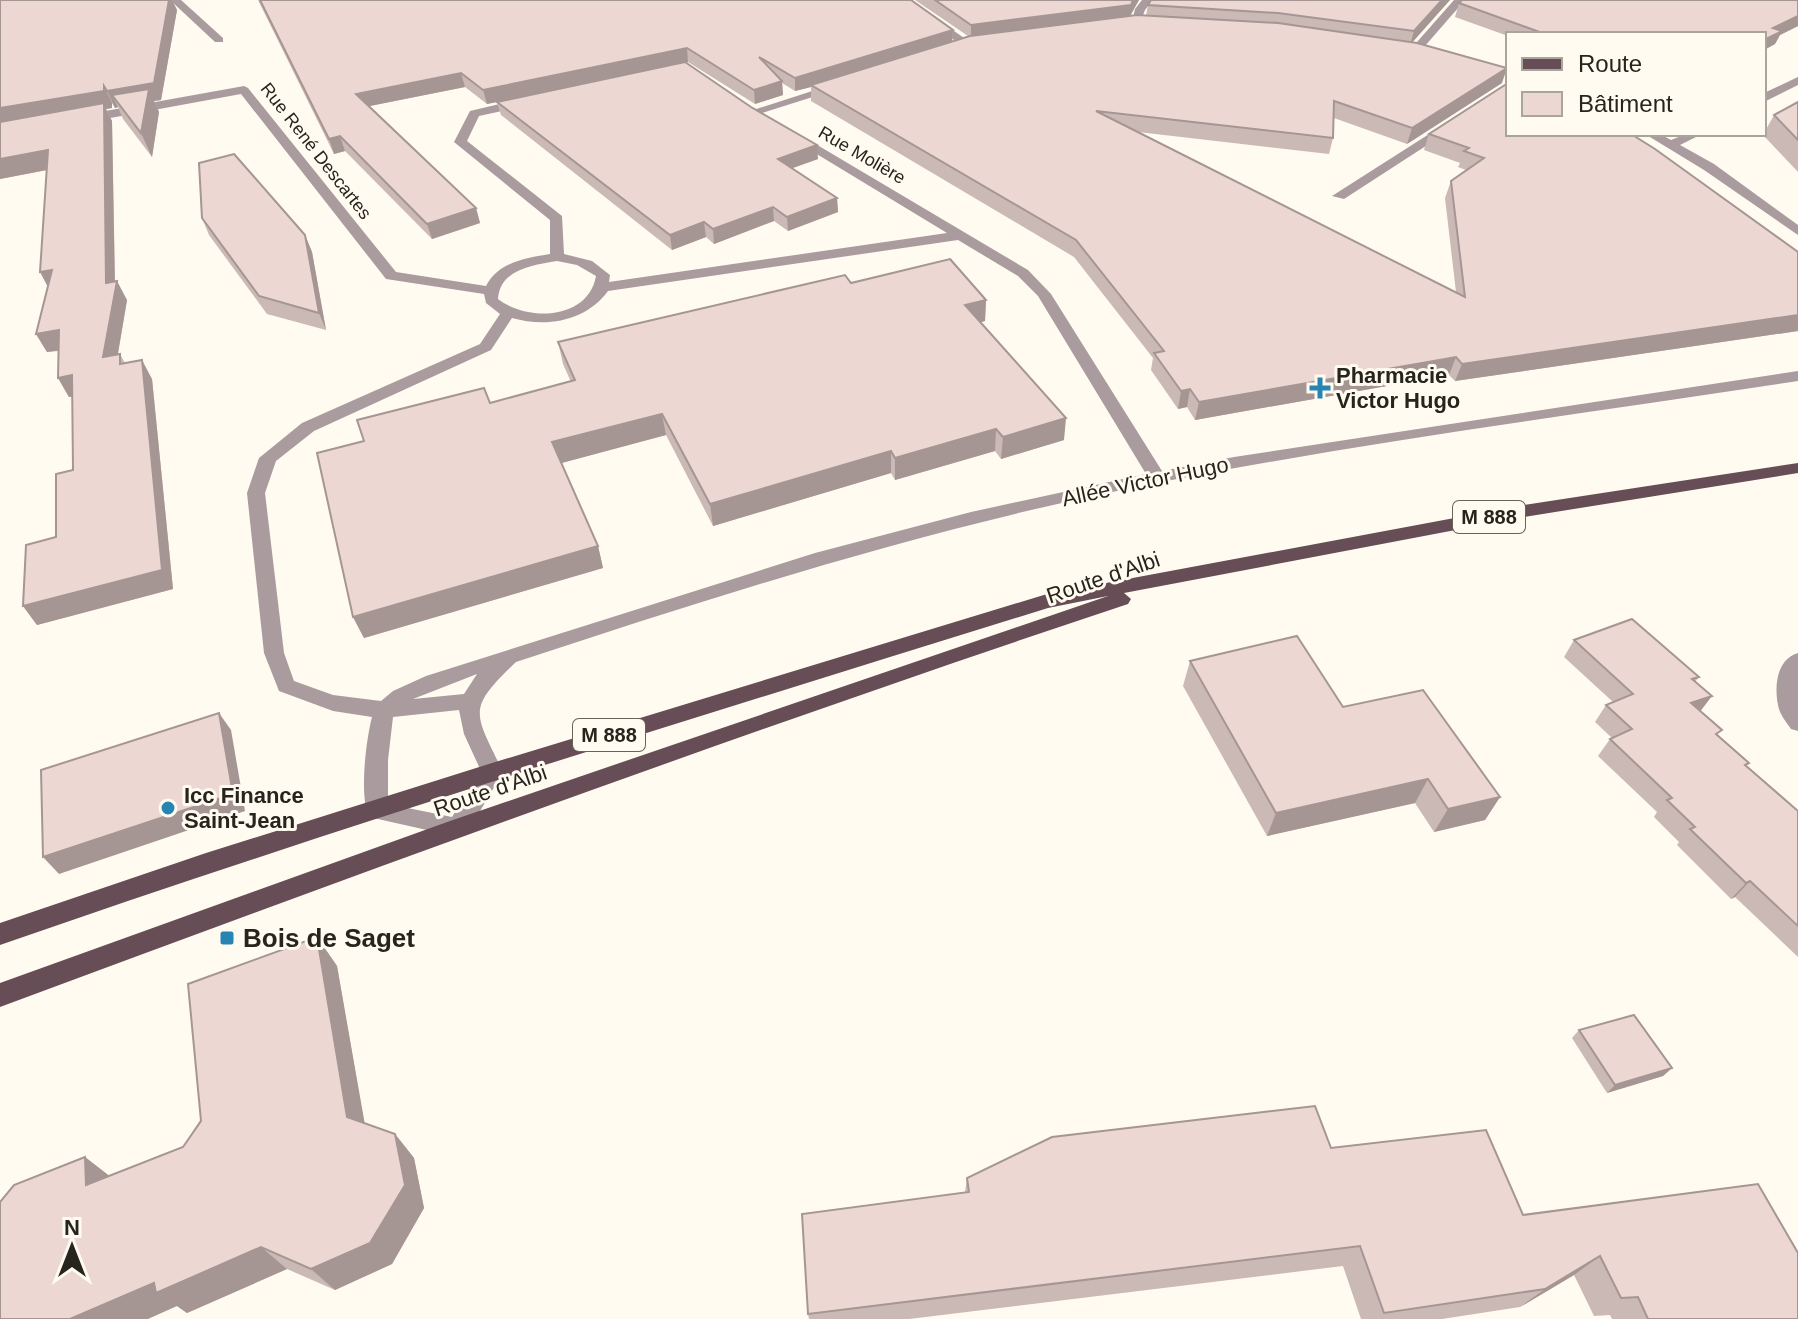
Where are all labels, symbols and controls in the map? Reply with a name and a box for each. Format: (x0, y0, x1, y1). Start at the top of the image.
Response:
legend (1506, 32, 1766, 136)
text: Route (1578, 50, 1642, 77)
street label: Rue René Descartes (257, 79, 375, 223)
text: Bâtiment (1578, 90, 1673, 117)
street label: Rue Molière (815, 122, 909, 188)
place label: Pharmacie Victor Hugo (1336, 363, 1460, 413)
marker: Pharmacie Victor Hugo (1311, 379, 1329, 397)
street label: Allée Victor Hugo (1060, 452, 1231, 511)
road number: M 888 (1453, 501, 1525, 533)
street label: Route d'Albi (1043, 546, 1163, 608)
road number: M 888 (573, 719, 645, 751)
street label: Route d'Albi (430, 759, 550, 821)
place label: Icc Finance Saint-Jean (184, 783, 304, 833)
marker: Icc Finance Saint-Jean (159, 799, 177, 817)
place label: Bois de Saget (243, 923, 415, 953)
marker: Bois de Saget (218, 929, 236, 947)
north arrow (32, 1207, 112, 1287)
text: N (64, 1215, 80, 1240)

